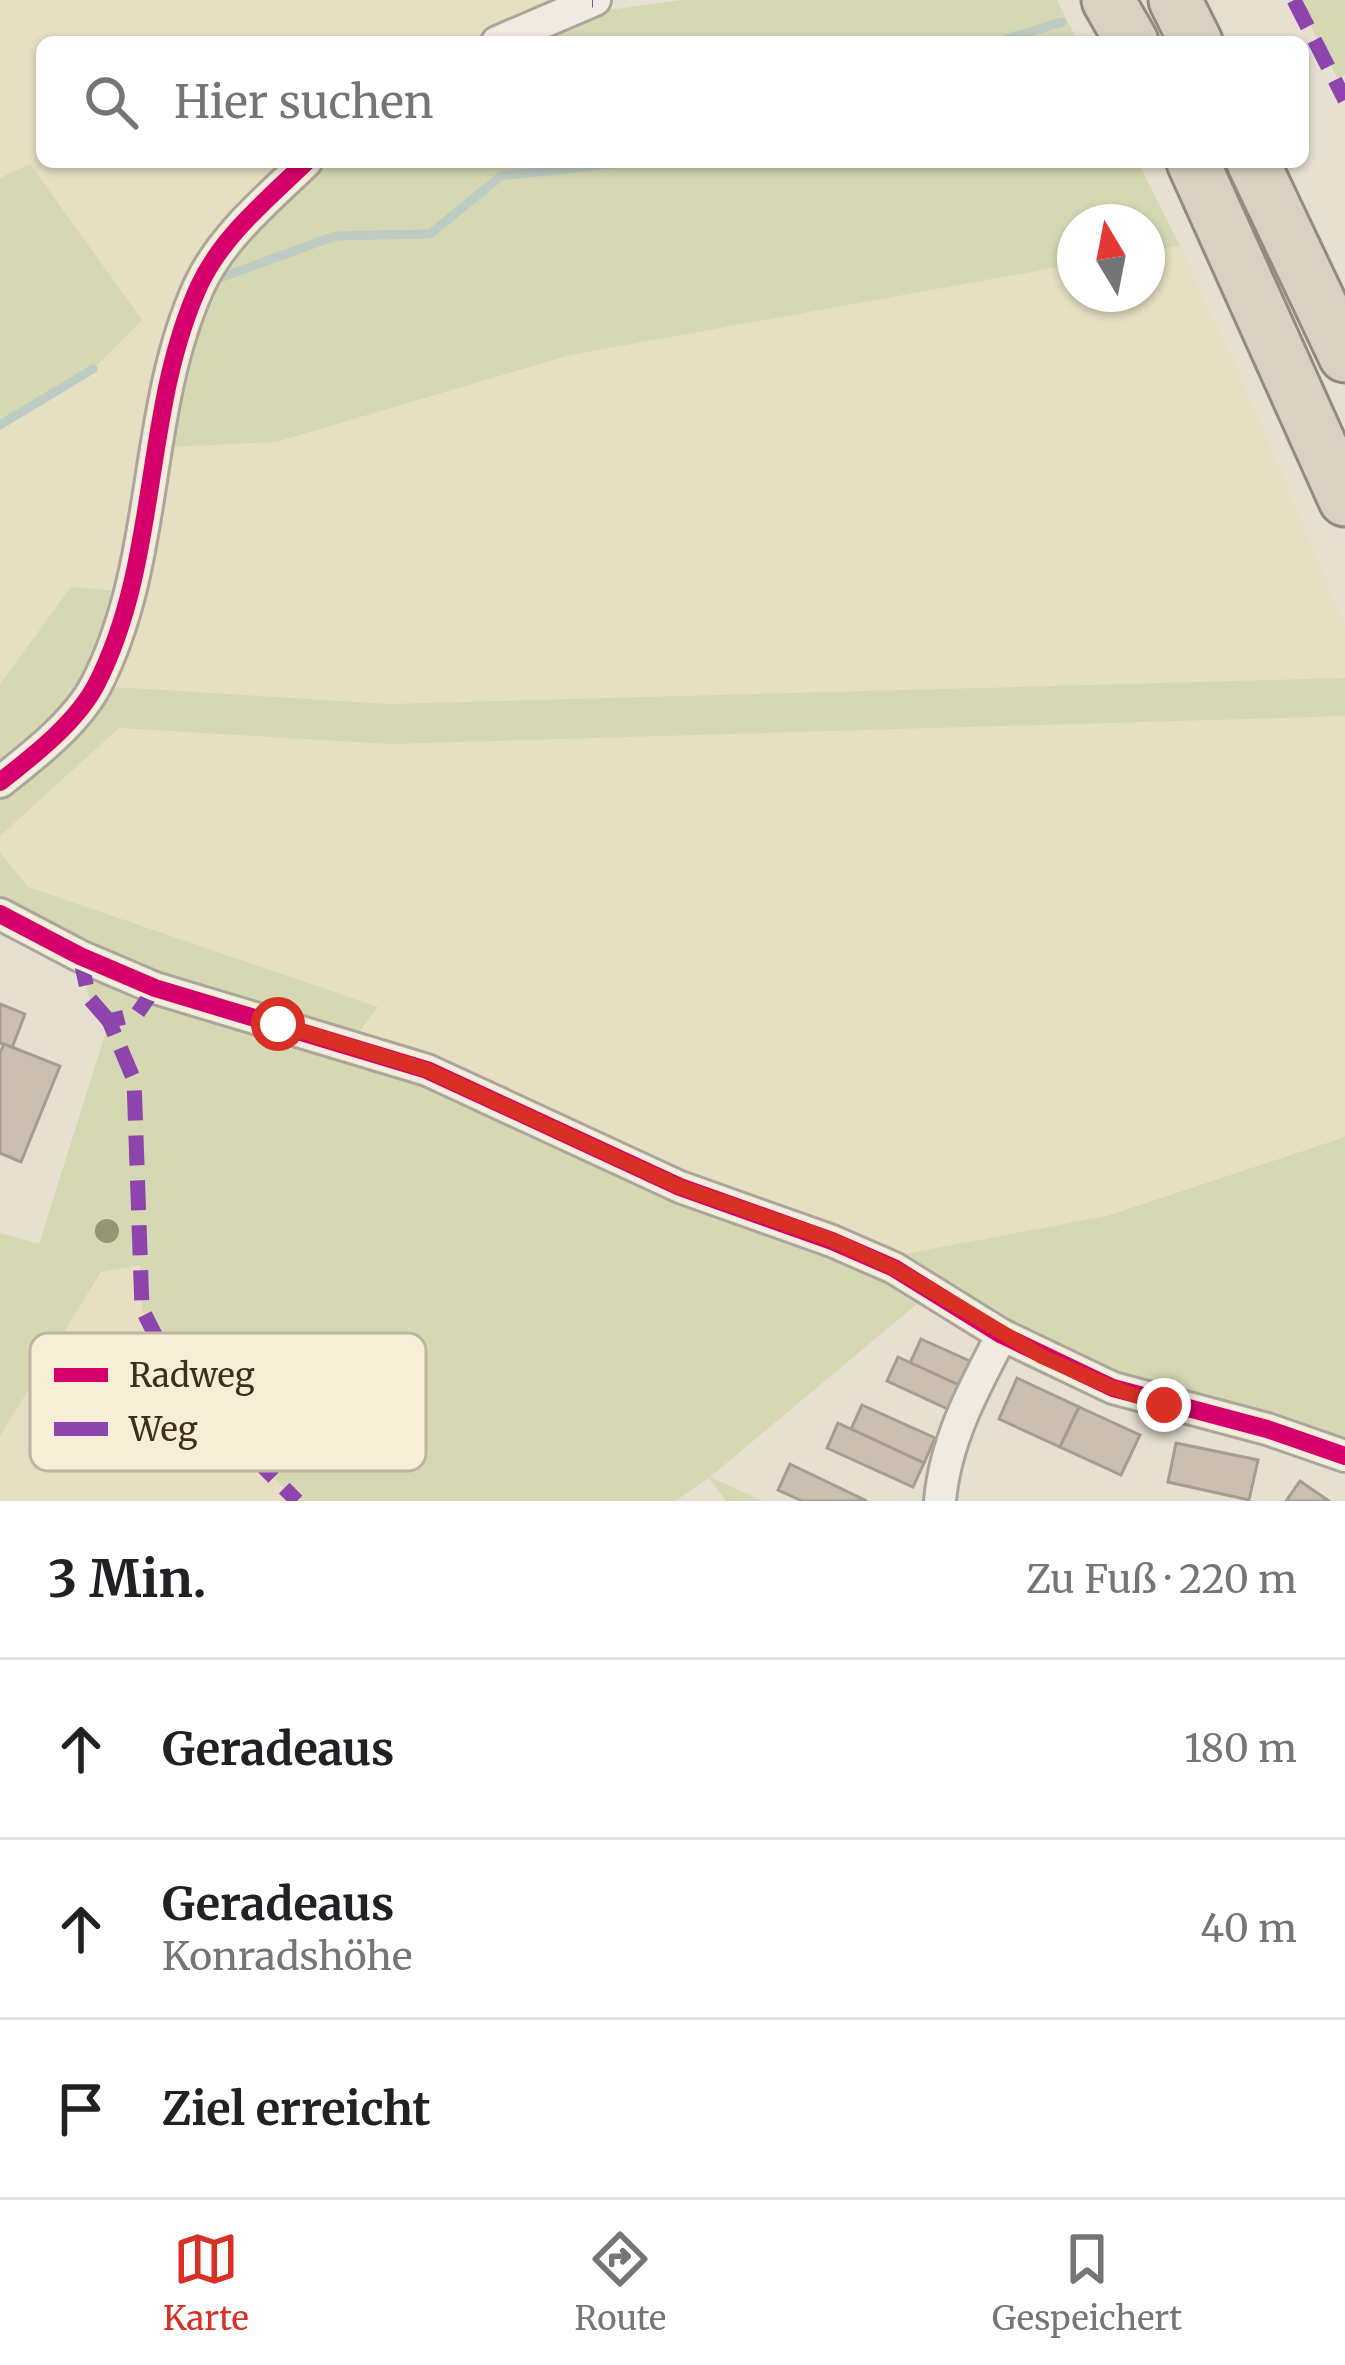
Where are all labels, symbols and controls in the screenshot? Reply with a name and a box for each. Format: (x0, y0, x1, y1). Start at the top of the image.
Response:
search box (36, 36, 1309, 168)
icon: search (78, 69, 144, 135)
text: Hier suchen (174, 74, 433, 130)
north arrow (1057, 204, 1165, 312)
route start (251, 997, 305, 1051)
legend (30, 1333, 426, 1471)
text: Radweg (129, 1355, 255, 1396)
route end (1137, 1378, 1191, 1432)
text: Weg (128, 1409, 198, 1450)
text: 3 Min. (48, 1547, 206, 1611)
text: Zu Fuß · 220 m (1026, 1555, 1297, 1604)
icon: ahead (48, 1716, 114, 1782)
text: Geradeaus (162, 1721, 394, 1777)
text: 180 m (1184, 1724, 1297, 1773)
text: Geradeaus (162, 1876, 394, 1932)
icon: ahead (48, 1896, 114, 1962)
text: 40 m (1200, 1904, 1297, 1953)
text: Konradshöhe (162, 1932, 412, 1981)
icon: arrive (48, 2076, 114, 2142)
text: Ziel erreicht (162, 2081, 431, 2137)
tab: Karte (163, 2226, 249, 2339)
tab: Route (574, 2226, 666, 2339)
tab: Gespeichert (992, 2226, 1182, 2339)

